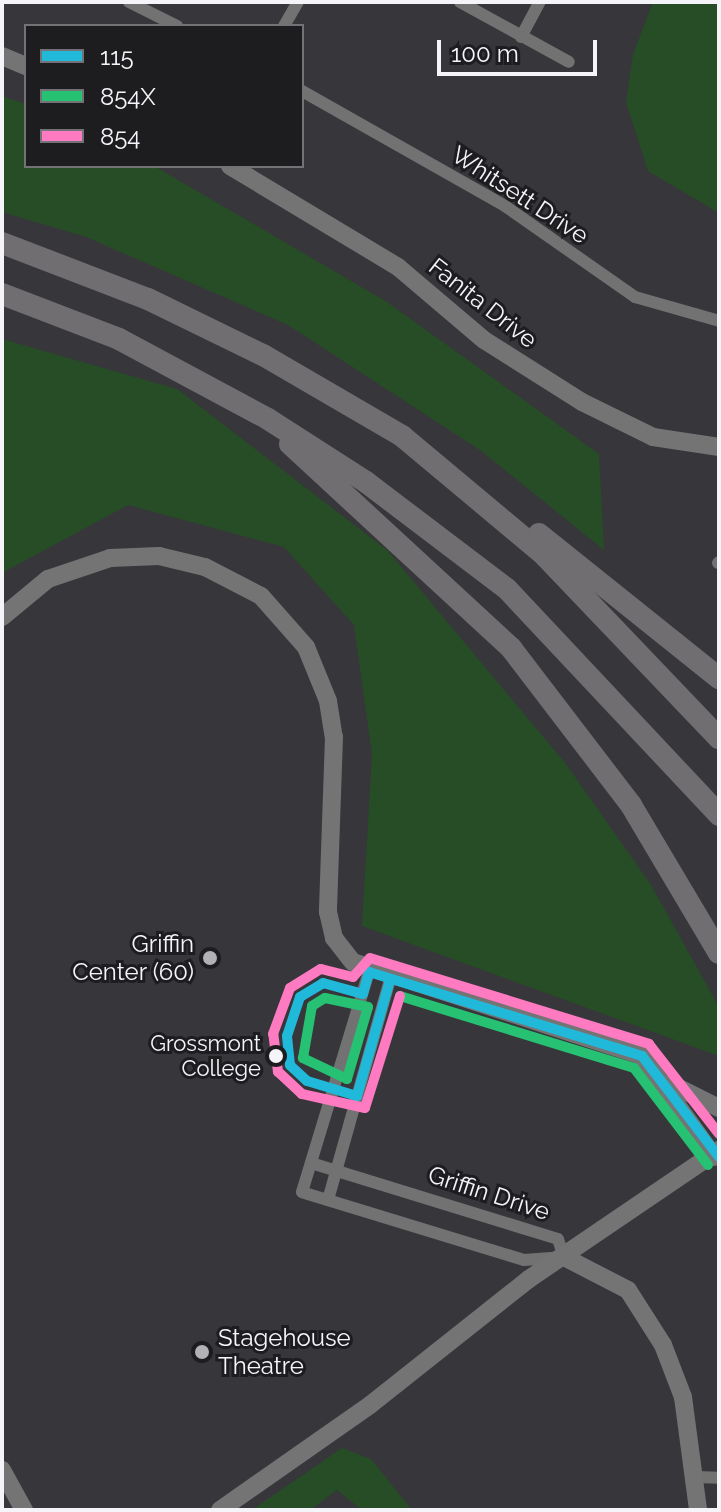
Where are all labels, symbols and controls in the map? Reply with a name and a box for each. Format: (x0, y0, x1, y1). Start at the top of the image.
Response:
legend (24, 24, 304, 168)
scale bar (441, 24, 601, 74)
text: 100 m (451, 39, 519, 68)
text: 115 (100, 42, 134, 71)
text: 854X (100, 82, 156, 111)
text: 854 (100, 122, 140, 151)
street label: Whitsett Drive (446, 140, 594, 250)
street label: Fanita Drive (423, 252, 543, 354)
place label: Griffin Center (60) (72, 930, 194, 986)
marker: Griffin Center (60) (201, 949, 219, 967)
place label: Grossmont College (150, 1030, 261, 1082)
marker: Grossmont College (268, 1048, 284, 1064)
street label: Griffin Drive (425, 1160, 553, 1226)
place label: Stagehouse Theatre (218, 1324, 351, 1380)
marker: Stagehouse Theatre (193, 1343, 211, 1361)

